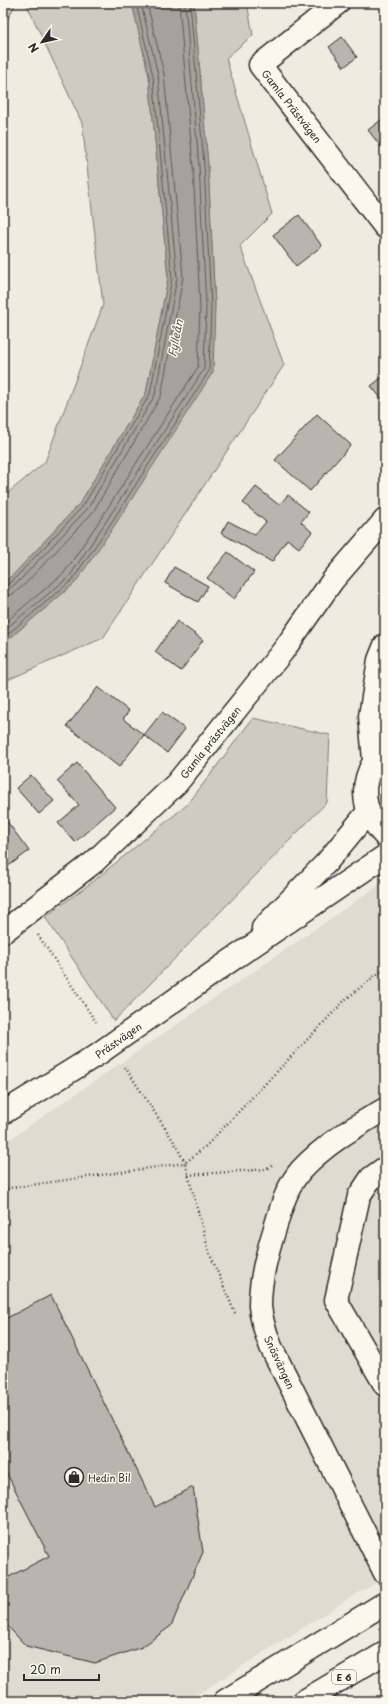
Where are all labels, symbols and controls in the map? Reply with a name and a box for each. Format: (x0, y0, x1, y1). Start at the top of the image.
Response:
north arrow (22, 22, 62, 62)
text: N (24, 39, 43, 56)
street label: Gamla Prästvägen (259, 66, 325, 146)
water label: Fylleån (163, 317, 187, 358)
street label: Gamla prästvägen (176, 703, 244, 781)
street label: Prästvägen (92, 1018, 144, 1062)
street label: Snösvängen (261, 1333, 299, 1391)
shop icon: Hedin Bil (63, 1466, 85, 1488)
place label: Hedin Bil (88, 1470, 131, 1485)
scale bar (24, 1656, 99, 1682)
text: 20 m (30, 1660, 61, 1678)
road number: E 6 (332, 1670, 356, 1684)

